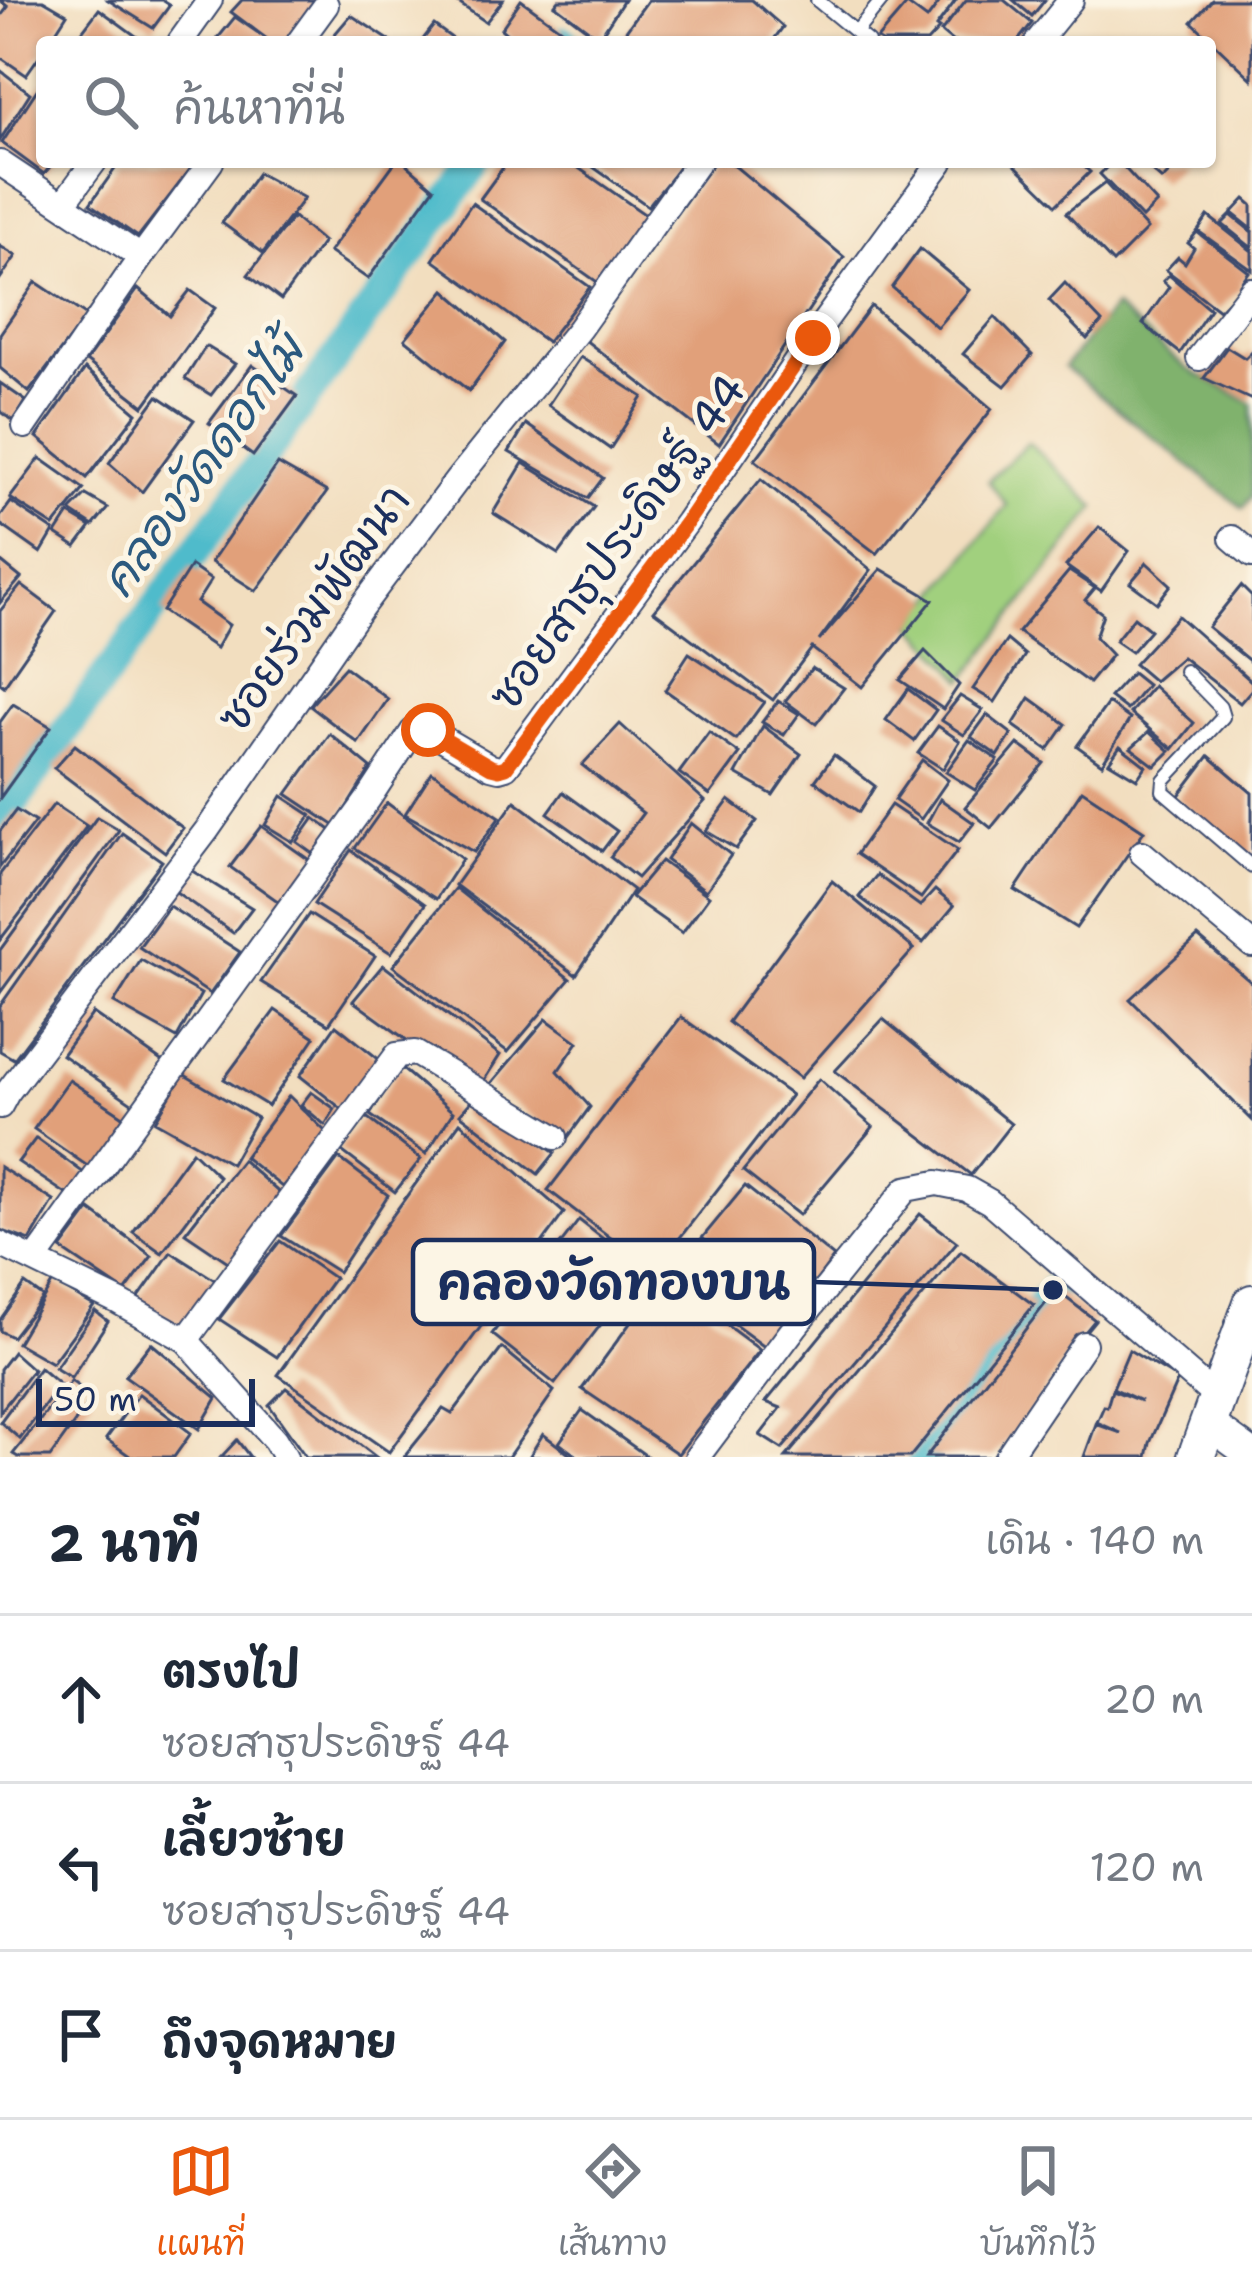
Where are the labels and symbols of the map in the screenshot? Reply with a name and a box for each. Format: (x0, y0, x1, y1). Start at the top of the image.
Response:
route end (786, 311, 840, 365)
water label: คลองวัดดอกไม้ (85, 314, 324, 609)
street label: ซอยสาธุประดิษฐ์ 44 (475, 362, 763, 724)
street label: ซอยร่วมพัฒนา (203, 472, 423, 744)
route start (401, 703, 455, 757)
callout: คลองวัดทองบน (413, 1240, 814, 1324)
text: คลองวัดทองบน (437, 1250, 791, 1314)
scale bar (36, 1373, 255, 1426)

